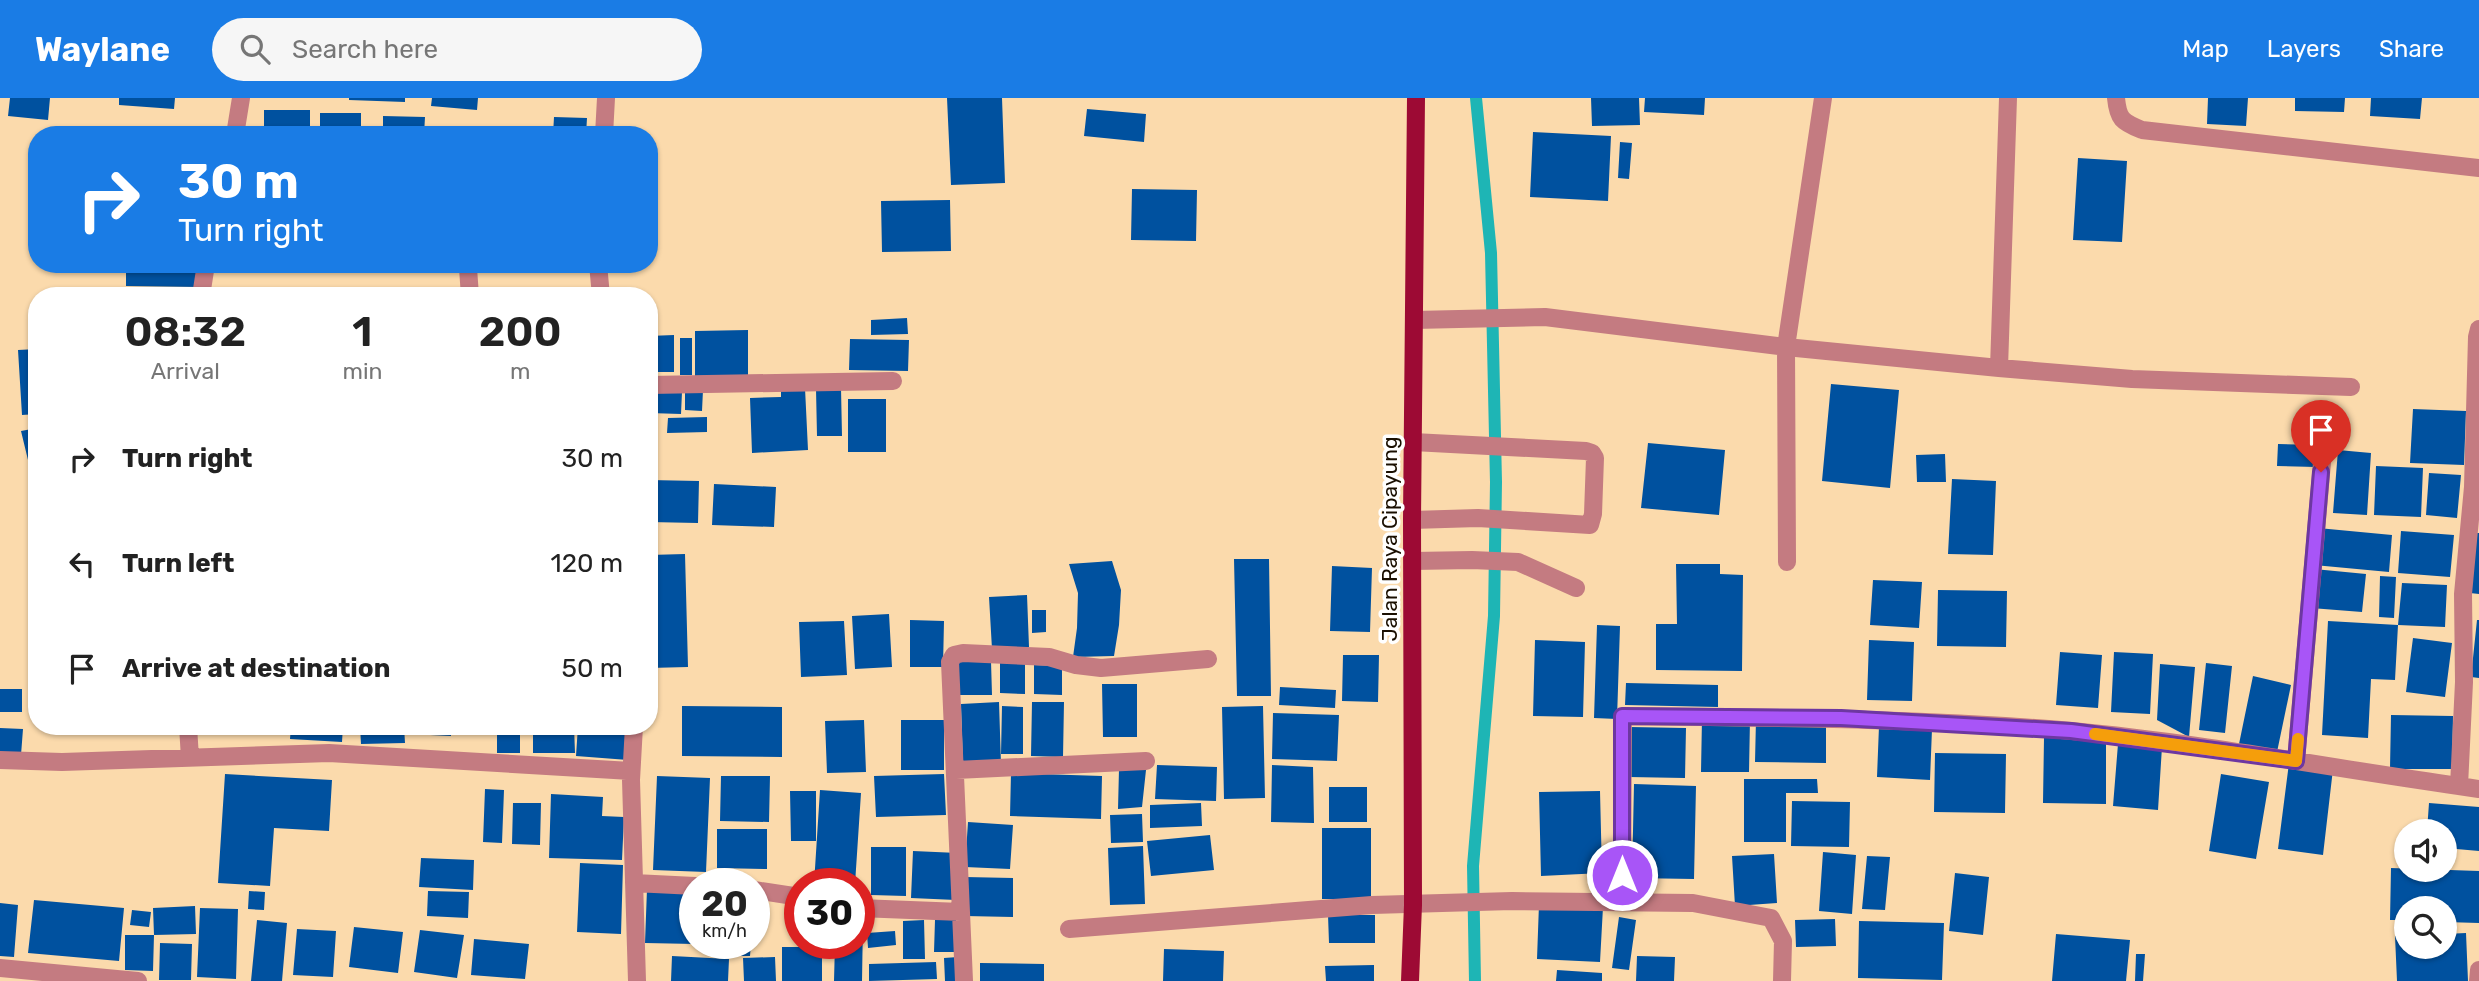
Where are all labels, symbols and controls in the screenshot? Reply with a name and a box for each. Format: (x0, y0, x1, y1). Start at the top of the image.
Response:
search box (212, 18, 702, 81)
text: Waylane (35, 30, 170, 69)
icon: search (236, 30, 274, 68)
text: Search here (292, 34, 438, 65)
text: Map (2182, 35, 2229, 63)
text: Layers (2267, 35, 2341, 63)
text: Share (2379, 35, 2444, 63)
text: 30 m (178, 152, 299, 210)
icon: right (63, 154, 154, 245)
text: Turn right (178, 211, 323, 249)
text: 08:32 (124, 307, 246, 357)
text: 1 (352, 307, 372, 357)
text: 200 (479, 307, 562, 357)
text: Arrival (151, 357, 220, 385)
text: min (342, 357, 382, 385)
text: m (510, 357, 530, 385)
pin (2291, 400, 2351, 472)
icon: arrive (2302, 411, 2340, 449)
street label: Jalan Raya Cipayung (1377, 437, 1402, 641)
icon: right (63, 440, 101, 478)
text: Turn right (122, 443, 252, 474)
text: 30 m (561, 443, 623, 474)
icon: left (63, 545, 101, 583)
text: Turn left (122, 548, 234, 579)
text: 120 m (551, 548, 623, 579)
icon: arrive (63, 650, 101, 688)
text: Arrive at destination (122, 653, 390, 684)
text: 50 m (562, 653, 623, 684)
map controls (2394, 819, 2457, 959)
button: sound (2394, 819, 2457, 882)
position arrow (1585, 838, 1659, 912)
speed limit sign: 30 (784, 868, 875, 959)
text: 20 (701, 883, 748, 925)
button: search (2394, 896, 2457, 959)
text: km/h (702, 920, 747, 942)

